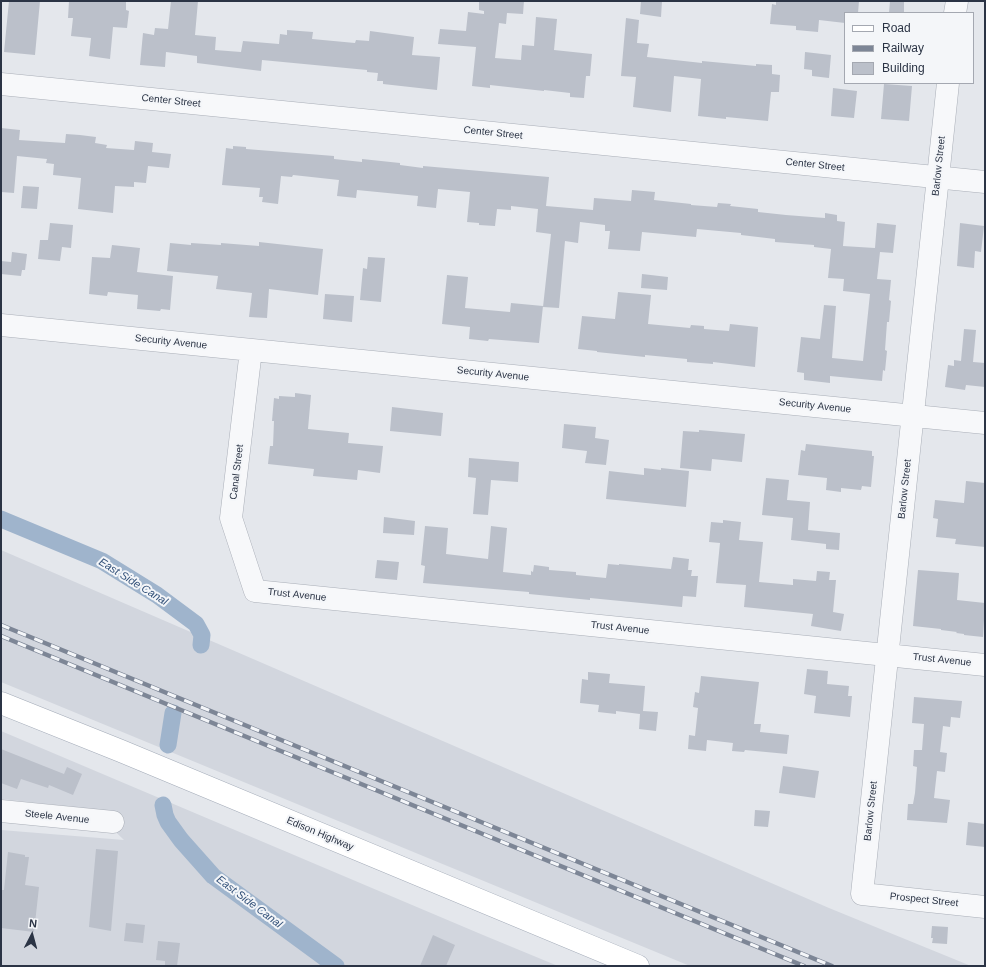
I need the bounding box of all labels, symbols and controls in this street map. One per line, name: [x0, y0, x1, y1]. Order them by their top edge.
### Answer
legend: [844, 12, 974, 84]
text: Road: [882, 21, 911, 35]
text: Railway: [882, 41, 924, 55]
text: Building: [882, 61, 925, 75]
street label: Center Street: [141, 92, 201, 110]
street label: Center Street: [463, 124, 523, 142]
street label: Barlow Street: [930, 136, 948, 196]
street label: Center Street: [785, 156, 845, 174]
street label: Security Avenue: [134, 332, 208, 352]
street label: Security Avenue: [456, 364, 530, 384]
street label: Security Avenue: [778, 396, 852, 416]
street label: Canal Street: [228, 444, 246, 500]
street label: Barlow Street: [896, 459, 914, 519]
water label: East Side Canal: [96, 556, 170, 608]
street label: Trust Avenue: [267, 586, 327, 604]
street label: Trust Avenue: [590, 619, 650, 637]
street label: Trust Avenue: [912, 651, 972, 669]
street label: Barlow Street: [862, 781, 880, 841]
street label: Steele Avenue: [24, 808, 90, 826]
street label: Edison Highway: [285, 814, 355, 854]
water label: East Side Canal: [214, 873, 284, 931]
street label: Prospect Street: [889, 890, 959, 910]
north arrow: [12, 915, 52, 955]
text: N: [29, 917, 38, 929]

